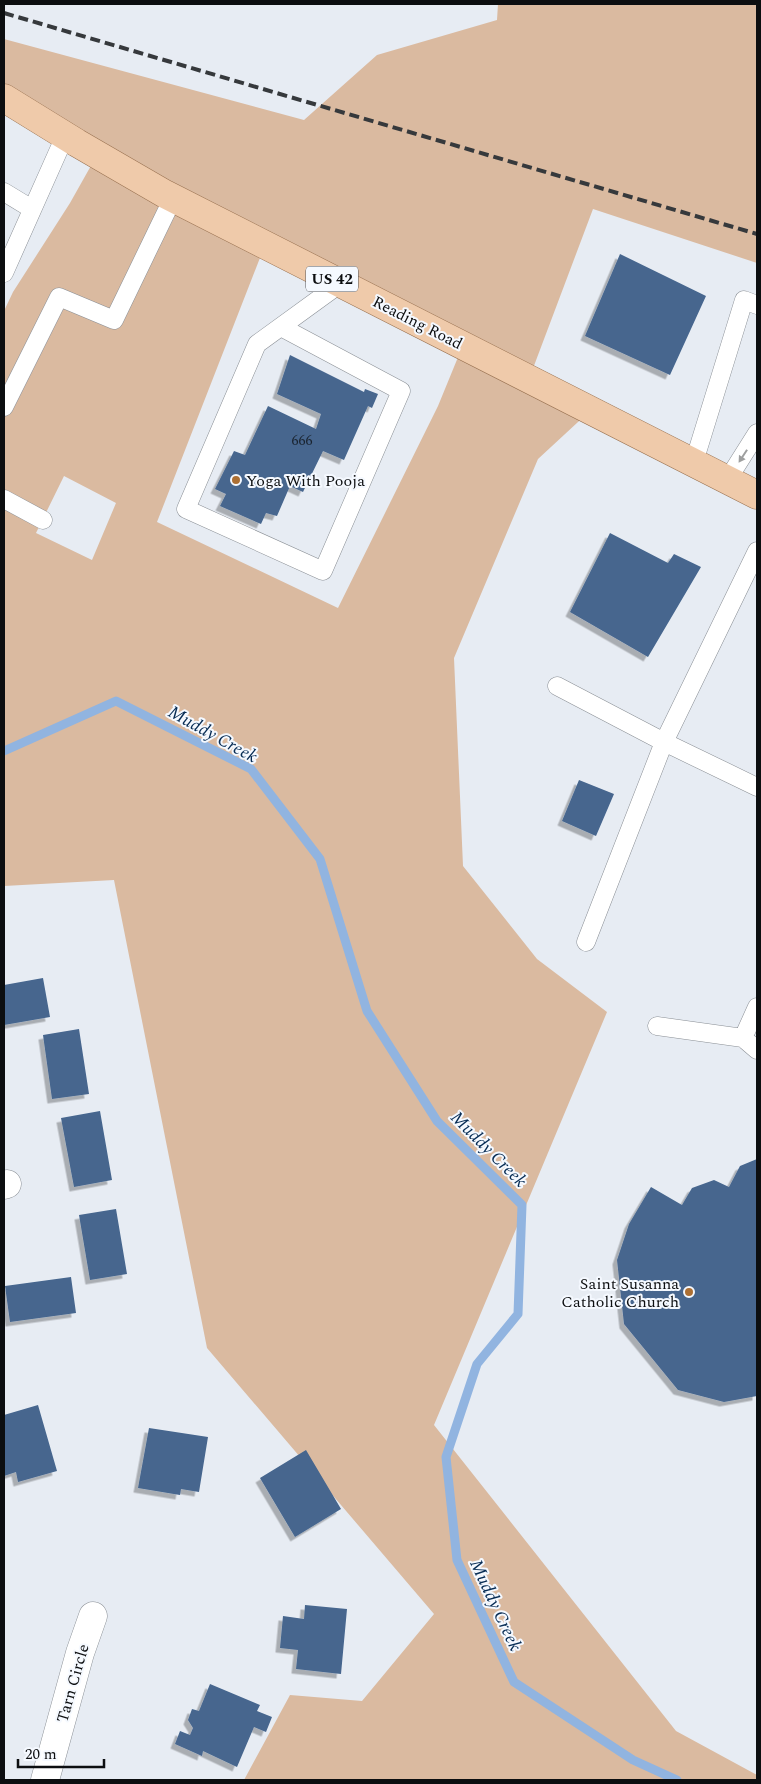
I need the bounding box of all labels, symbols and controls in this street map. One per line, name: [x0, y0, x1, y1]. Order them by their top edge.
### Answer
road number: US 42: [306, 266, 358, 292]
street label: Reading Road: [368, 290, 467, 356]
house number: 666: [292, 430, 313, 451]
one-way arrow: [738, 449, 747, 463]
place label: Yoga With Pooja: [246, 469, 365, 493]
marker: Yoga With Pooja: [230, 474, 242, 486]
water label: Muddy Creek: [163, 699, 263, 770]
water label: Muddy Creek: [444, 1105, 534, 1194]
place label: Saint Susanna Catholic Church: [561, 1272, 679, 1314]
marker: Saint Susanna Catholic Church: [683, 1286, 695, 1298]
water label: Muddy Creek: [462, 1555, 529, 1656]
street label: Tarn Circle: [50, 1641, 96, 1725]
scale bar: [18, 1736, 104, 1768]
text: 20 m: [25, 1743, 57, 1766]

